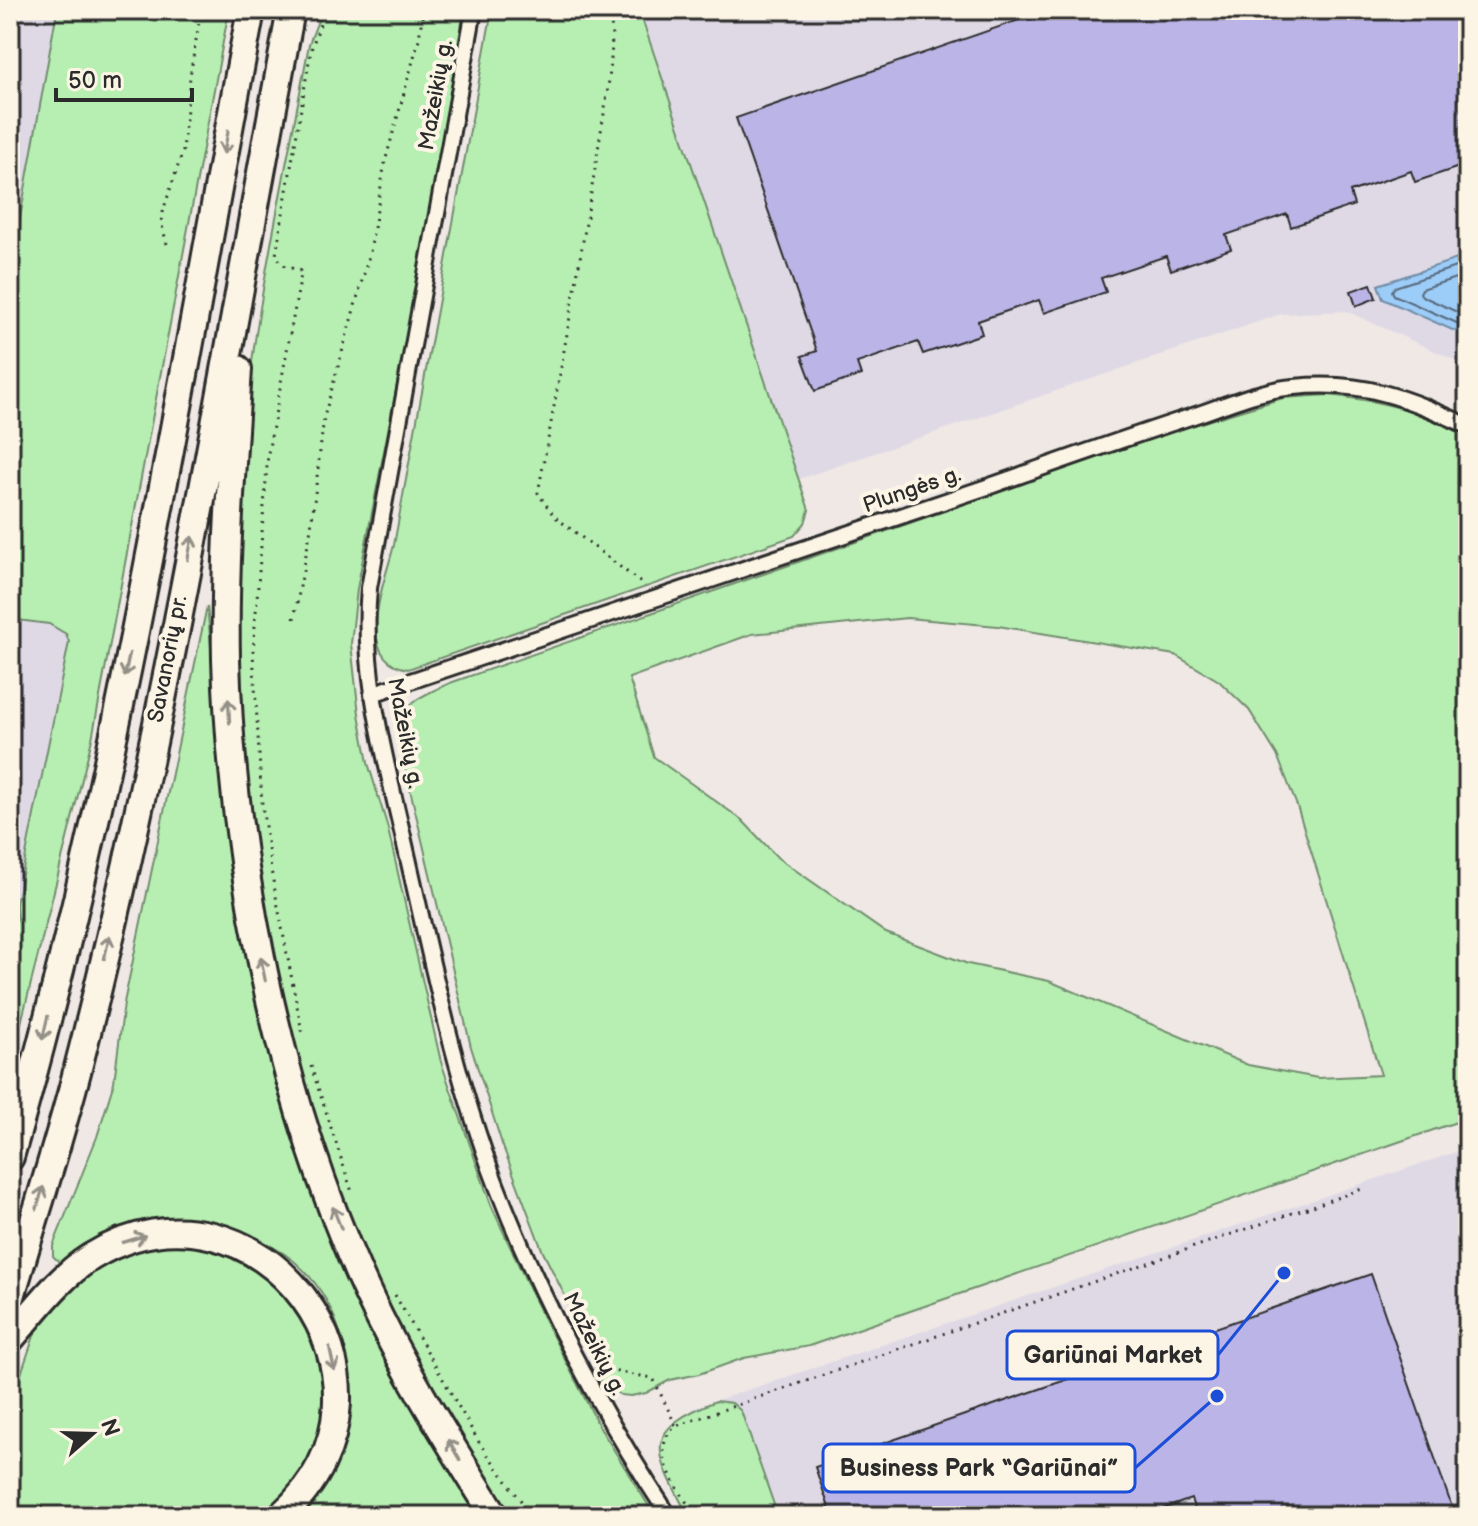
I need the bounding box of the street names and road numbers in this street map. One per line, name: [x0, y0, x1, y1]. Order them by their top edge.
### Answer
street label: Mažeikių g.: [413, 38, 459, 152]
street label: Plungės g.: [859, 461, 965, 519]
street label: Savanorių pr.: [142, 593, 194, 725]
street label: Mažeikių g.: [381, 675, 429, 791]
street label: Mažeikių g.: [557, 1288, 631, 1400]

